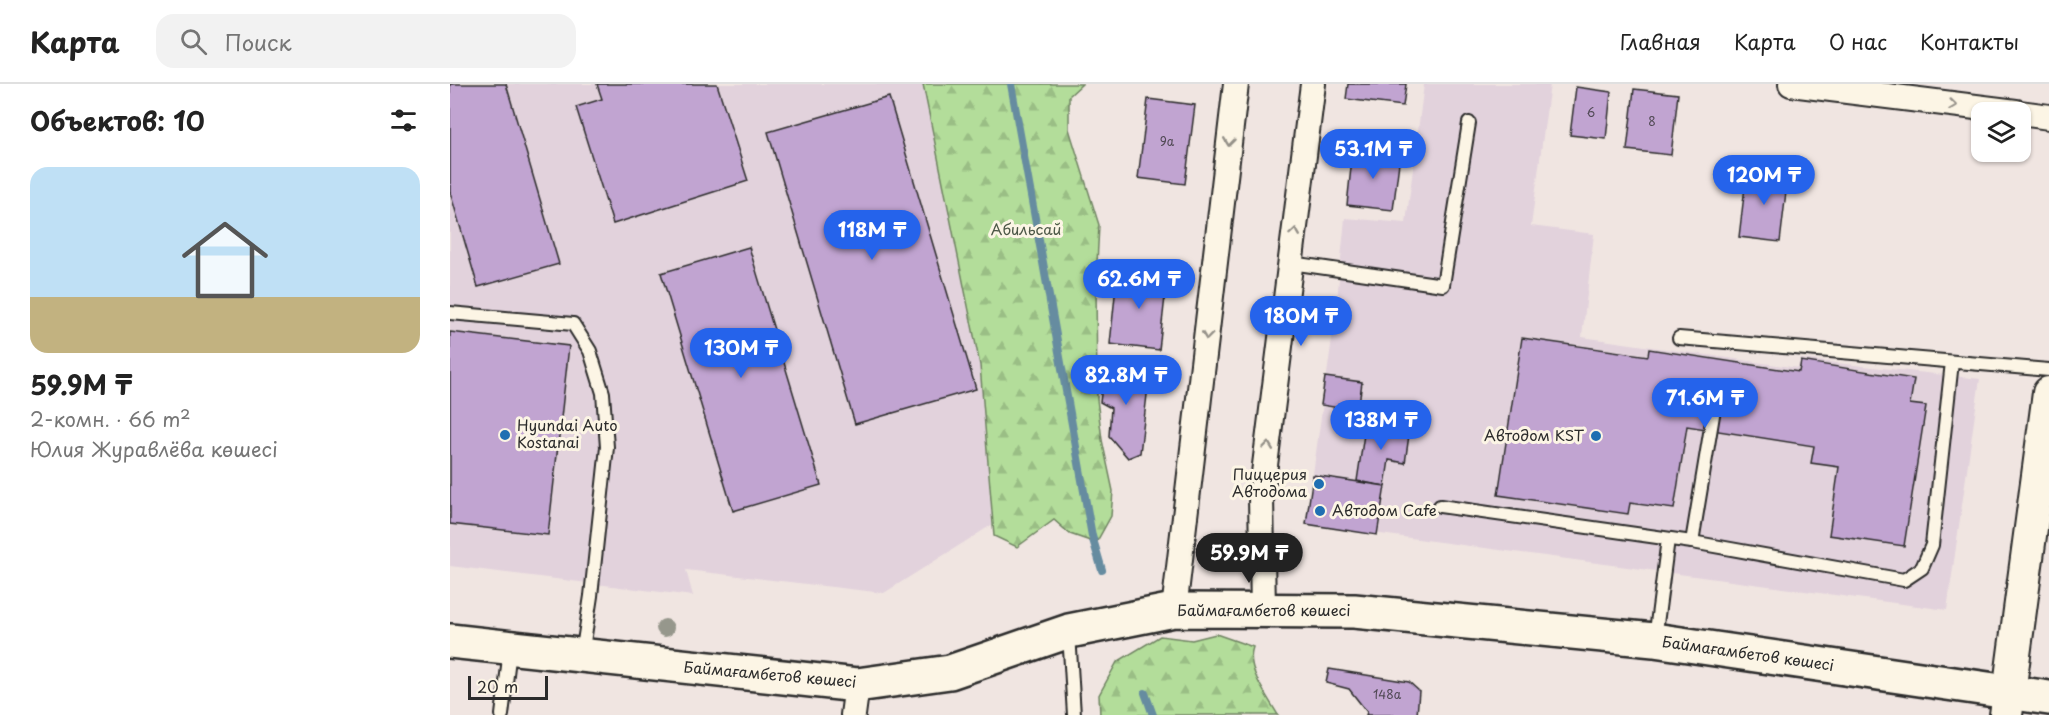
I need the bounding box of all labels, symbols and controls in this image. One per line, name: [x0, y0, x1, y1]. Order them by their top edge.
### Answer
search box: [156, 14, 576, 68]
text: Карта: [30, 20, 120, 63]
icon: search: [177, 25, 210, 58]
text: Поиск: [225, 25, 292, 58]
text: Главная: [1620, 25, 1701, 57]
text: Карта: [1734, 25, 1796, 57]
text: О нас: [1829, 25, 1887, 57]
text: Контакты: [1920, 25, 2019, 57]
one-way arrow: [1948, 98, 1958, 110]
text: Объектов: 10: [30, 101, 205, 140]
map controls: [1971, 102, 2031, 162]
button: layers: [1971, 102, 2031, 162]
house number: 6: [1587, 103, 1595, 121]
icon: filters: [387, 104, 420, 137]
house number: 8: [1648, 112, 1656, 130]
pin: 53.1M ₸: [1318, 129, 1428, 180]
house number: 9а: [1160, 132, 1175, 150]
text: 53.1M ₸: [1334, 133, 1412, 163]
one-way arrow: [1224, 138, 1236, 147]
pin: 120M ₸: [1715, 155, 1813, 206]
text: 120M ₸: [1727, 159, 1801, 189]
icon: home: [171, 206, 279, 314]
pin: 118M ₸: [823, 210, 921, 261]
text: 118M ₸: [838, 214, 906, 244]
park label: Абильсай: [991, 217, 1061, 240]
one-way arrow: [1288, 228, 1300, 237]
pin: 62.6M ₸: [1084, 259, 1194, 310]
text: 62.6M ₸: [1097, 263, 1181, 293]
pin: 180M ₸: [1252, 296, 1350, 347]
text: 180M ₸: [1264, 300, 1338, 330]
pin: 130M ₸: [692, 328, 790, 379]
one-way arrow: [1201, 331, 1214, 340]
text: 130M ₸: [704, 332, 778, 362]
pin: 82.8M ₸: [1071, 355, 1181, 406]
text: 82.8M ₸: [1085, 359, 1167, 389]
text: 59.9M ₸: [30, 365, 132, 404]
pin: 71.6M ₸: [1650, 378, 1760, 429]
text: 71.6M ₸: [1666, 382, 1744, 412]
pin: 138M ₸: [1332, 400, 1430, 451]
text: 2-комн. · 66 m²: [30, 404, 191, 434]
text: 138M ₸: [1344, 404, 1418, 434]
place label: Hyundai Auto Kostanai: [517, 413, 618, 453]
place label: Автодом KST: [1484, 423, 1585, 446]
marker: Hyundai Auto Kostanai: [498, 428, 512, 442]
marker: Автодом KST: [1589, 429, 1603, 443]
text: Юлия Журавлёва көшесі: [30, 434, 278, 464]
one-way arrow: [1261, 442, 1273, 451]
place label: Пиццерия Автодома: [1232, 462, 1308, 502]
marker: Пиццерия Автодома: [1312, 477, 1326, 491]
place label: Автодом Cafe: [1332, 498, 1437, 521]
marker: Автодом Cafe: [1313, 504, 1327, 518]
pin: 59.9M ₸: [1194, 533, 1304, 584]
text: 59.9M ₸: [1210, 537, 1288, 567]
street label: Баймағамбетов көшесі: [1177, 598, 1351, 621]
street label: Баймағамбетов көшесі: [1661, 629, 1836, 676]
street label: Баймағамбетов көшесі: [683, 654, 857, 693]
scale bar: [468, 673, 548, 700]
text: 20 m: [477, 674, 518, 698]
house number: 148а: [1373, 685, 1402, 703]

